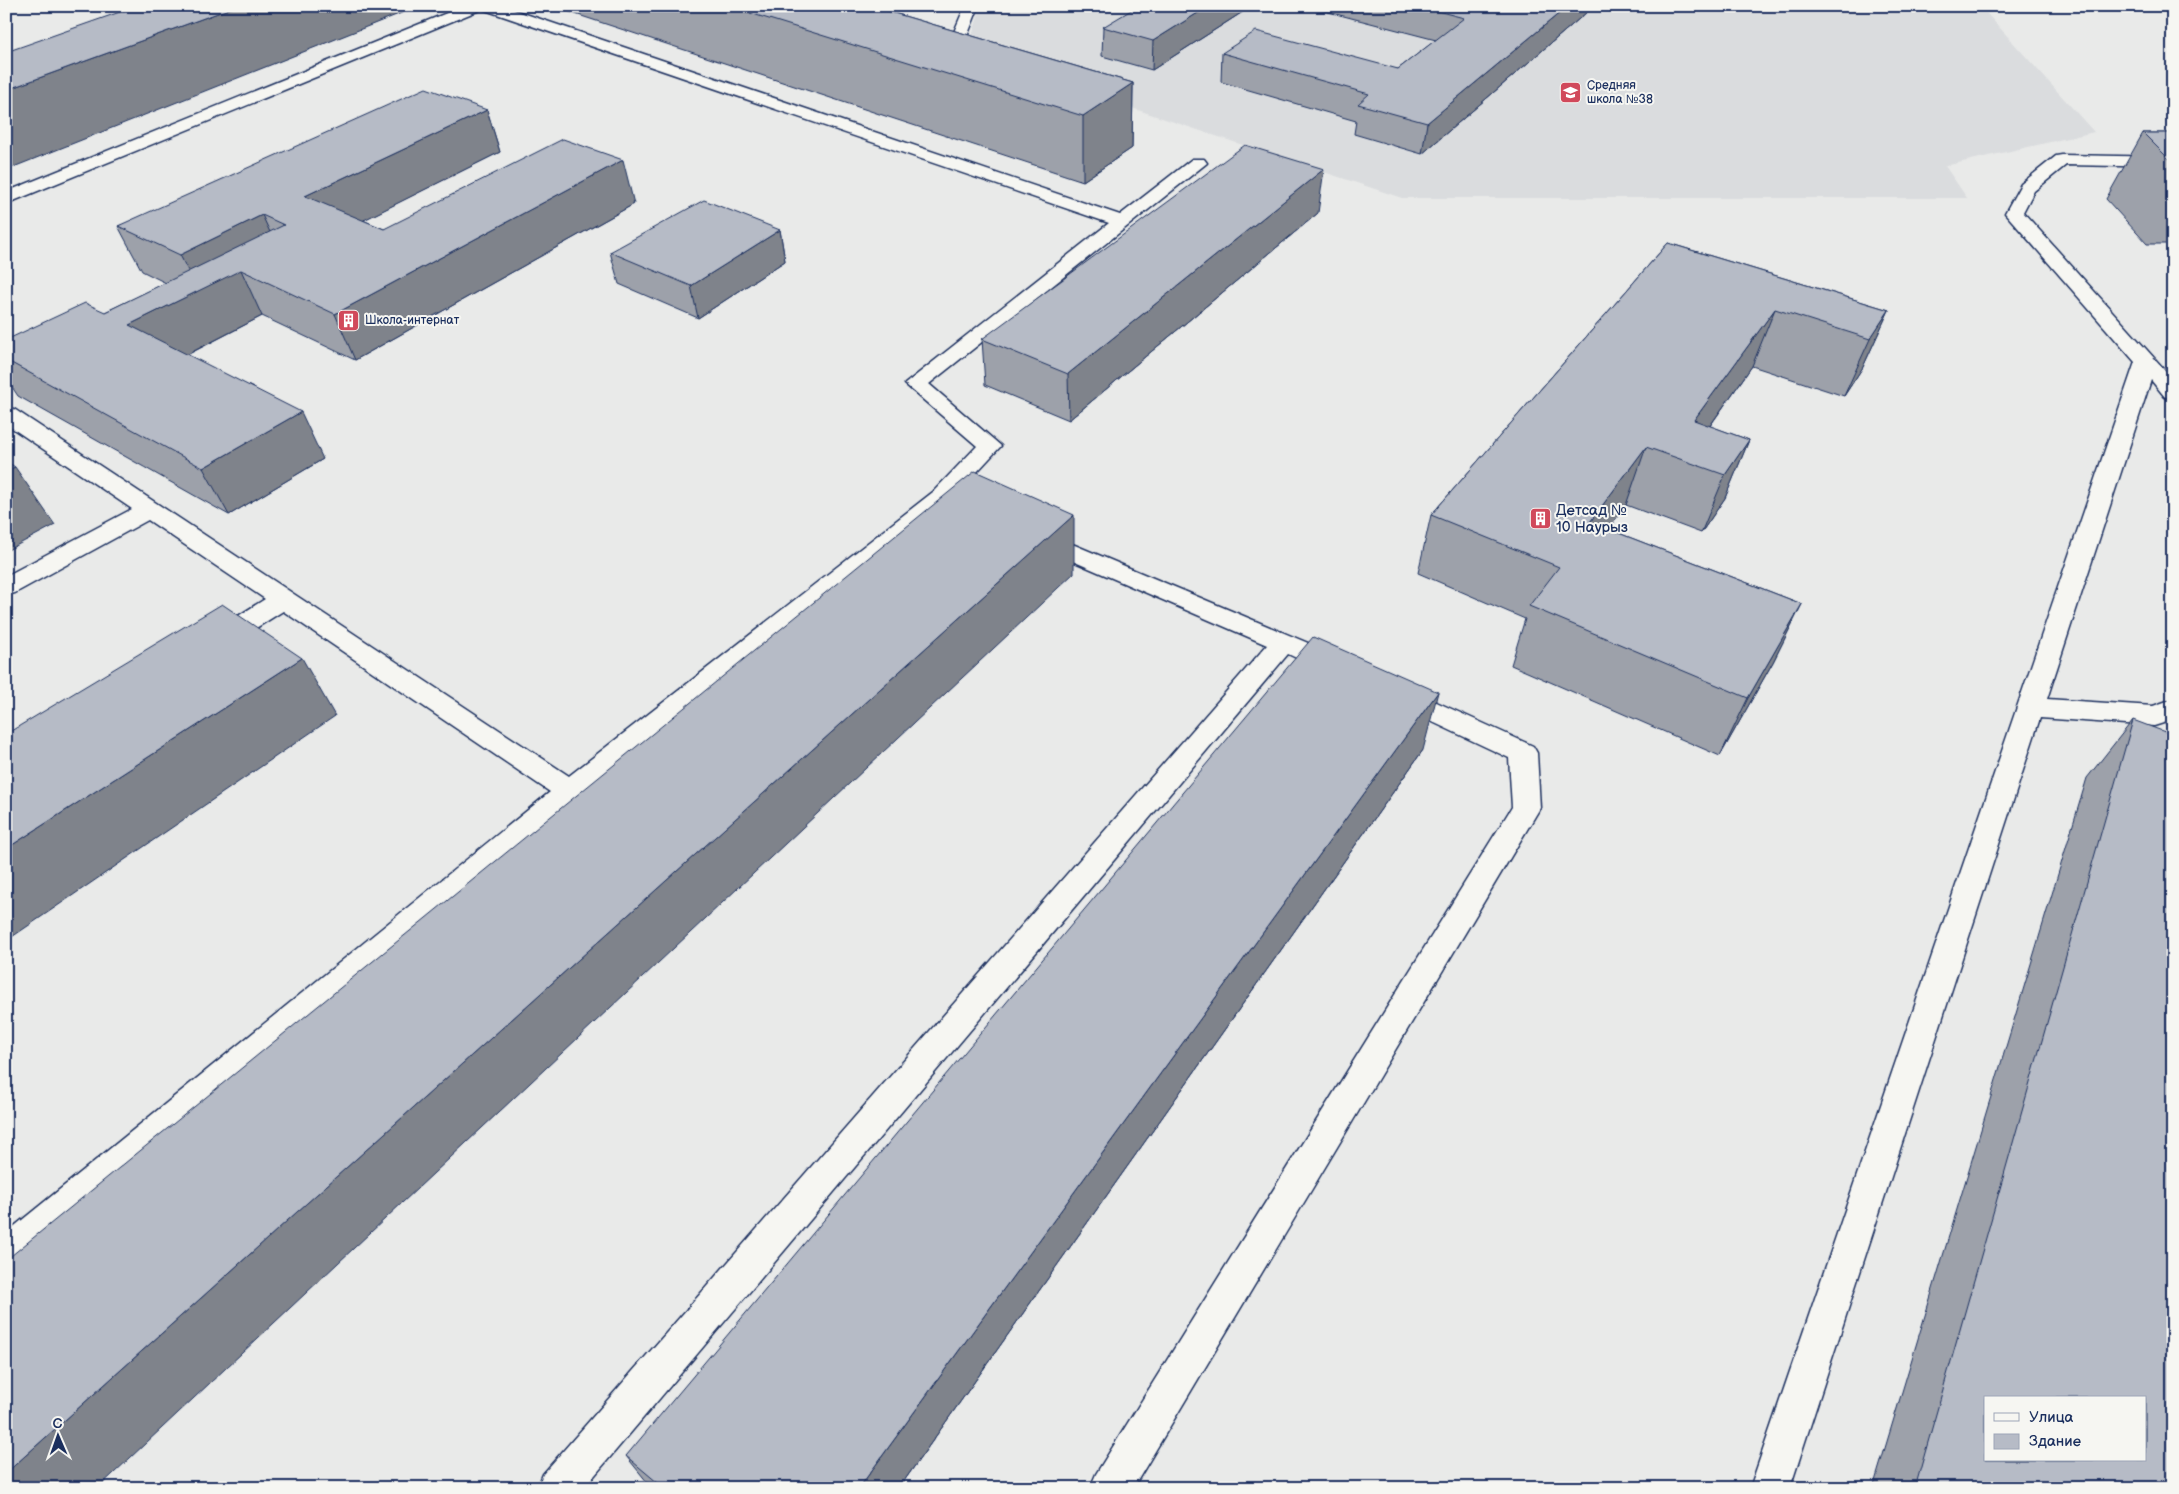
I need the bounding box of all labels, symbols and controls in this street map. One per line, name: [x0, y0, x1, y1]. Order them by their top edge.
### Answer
place label: Средняя школа №38: [1587, 78, 1653, 107]
school or university icon: Средняя школа №38: [1559, 80, 1583, 104]
building icon: Школа-интернат: [337, 308, 361, 332]
place label: Школа-интернат: [365, 313, 460, 328]
place label: Детсад № 10 Наурыз: [1556, 501, 1628, 537]
building icon: Детсад № 10 Наурыз: [1528, 507, 1552, 531]
legend: [1984, 1396, 2146, 1462]
text: Улица: [2029, 1408, 2074, 1427]
north arrow: [32, 1412, 82, 1462]
text: С: [52, 1415, 63, 1432]
text: Здание: [2029, 1432, 2081, 1451]

